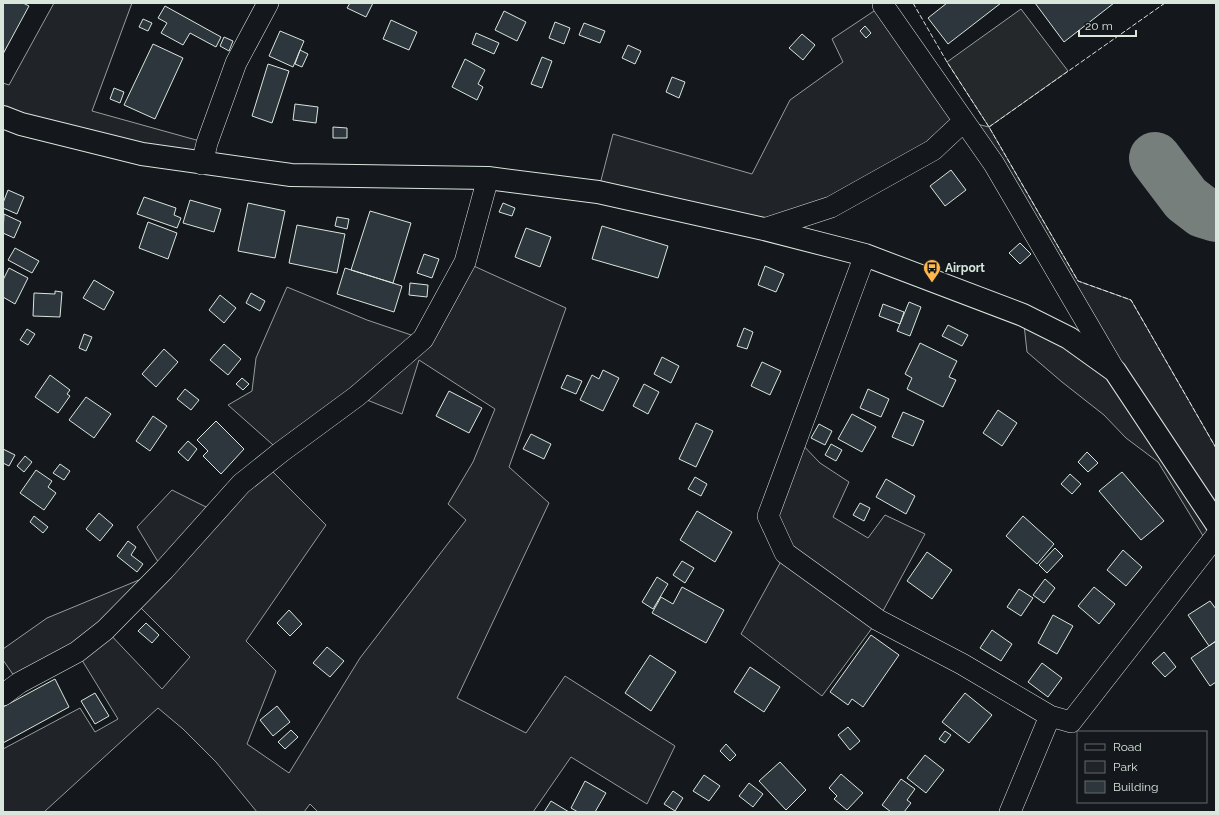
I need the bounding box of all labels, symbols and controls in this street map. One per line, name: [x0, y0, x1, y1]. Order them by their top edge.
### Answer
scale bar: [1079, 12, 1136, 38]
text: 20 m: [1085, 19, 1113, 33]
bus stop icon: Airport: [922, 258, 942, 283]
place label: Airport: [945, 261, 985, 275]
legend: [1077, 731, 1207, 803]
text: Road: [1113, 740, 1142, 754]
text: Park: [1113, 760, 1138, 774]
text: Building: [1113, 780, 1159, 794]

